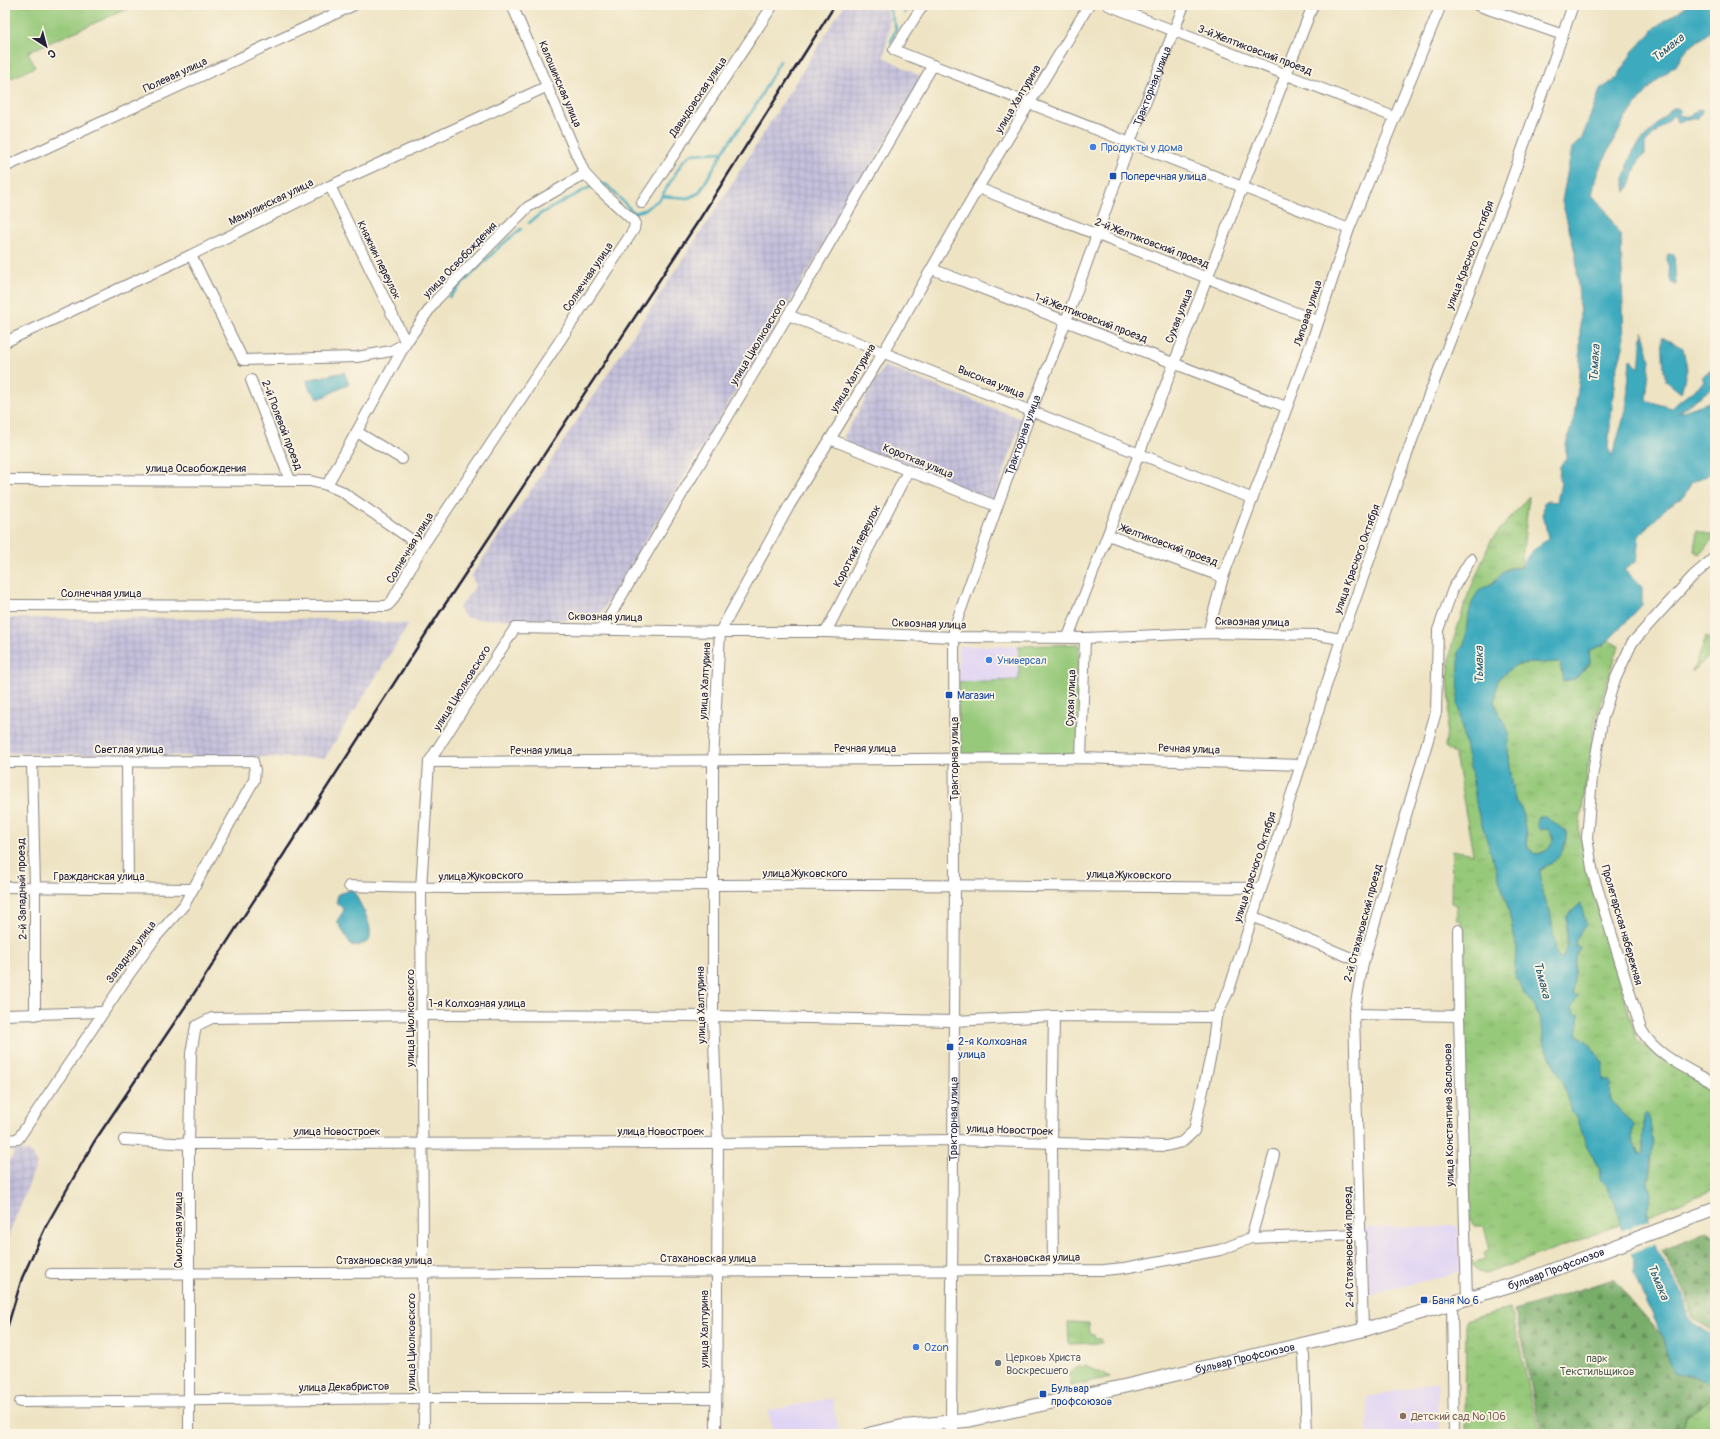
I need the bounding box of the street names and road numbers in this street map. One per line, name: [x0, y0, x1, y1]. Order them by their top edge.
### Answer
street label: 3-й Желтиковский проезд: [1196, 22, 1314, 78]
street label: Калошинская улица: [536, 39, 584, 129]
street label: Тракторная улица: [1131, 44, 1174, 128]
street label: Полевая улица: [141, 54, 209, 96]
street label: Давыдовская улица: [666, 55, 730, 140]
street label: улица Халтурина: [992, 62, 1044, 136]
street label: Мамулинская улица: [227, 176, 315, 228]
street label: улица Красного Октября: [1443, 199, 1497, 312]
street label: 2-й Желтиковский проезд: [1093, 215, 1211, 271]
street label: Княжнин переулок: [354, 219, 404, 302]
street label: улица Освобождения: [420, 219, 500, 301]
street label: Солнечная улица: [560, 240, 616, 314]
street label: Липовая улица: [1291, 278, 1325, 349]
street label: Сухая улица: [1163, 287, 1195, 345]
street label: 1-й Желтиковский проезд: [1033, 290, 1150, 346]
street label: улица Циолковского: [727, 297, 789, 388]
street label: улица Халтурина: [827, 341, 879, 415]
street label: Высокая улица: [956, 363, 1026, 401]
street label: 2-й Полевой проезд: [259, 378, 305, 472]
street label: Тракторная улица: [1002, 393, 1043, 477]
street label: Короткая улица: [881, 441, 955, 481]
street label: улица Освобождения: [145, 462, 246, 475]
street label: Короткий переулок: [831, 502, 884, 589]
street label: улица Красного Октября: [1331, 503, 1383, 616]
street label: Солнечная улица: [384, 510, 436, 586]
street label: Желтиковский проезд: [1116, 521, 1220, 569]
street label: Солнечная улица: [61, 587, 141, 600]
street label: Сквозная улица: [568, 610, 642, 624]
street label: Сквозная улица: [1215, 615, 1289, 629]
street label: Сквозная улица: [891, 616, 967, 632]
street label: улица Халтурина: [696, 642, 714, 721]
street label: улица Циолковского: [430, 643, 494, 734]
street label: Сухая улица: [1064, 669, 1078, 727]
street label: Тракторная улица: [948, 717, 961, 801]
street label: Речная улица: [1158, 741, 1220, 757]
street label: Речная улица: [834, 742, 896, 755]
street label: Светлая улица: [95, 743, 163, 756]
street label: Речная улица: [510, 744, 572, 757]
street label: улица Красного Октября: [1231, 810, 1279, 925]
street label: 2-й Западный проезд: [15, 838, 29, 940]
street label: 2-й Стахановский проезд: [1341, 862, 1385, 983]
street label: Пролетарская набережная: [1599, 864, 1645, 986]
street label: улица Жуковского: [762, 867, 848, 880]
street label: улица Жуковского: [1085, 868, 1172, 882]
street label: улица Жуковского: [437, 869, 524, 883]
street label: Гражданская улица: [53, 870, 145, 883]
street label: Западная улица: [103, 918, 159, 986]
street label: улица Халтурина: [694, 966, 708, 1045]
street label: улица Циолковского: [404, 969, 417, 1068]
street label: 1-я Колхозная улица: [429, 997, 525, 1010]
street label: улица Константина Заслонова: [1441, 1043, 1457, 1188]
street label: Тракторная улица: [946, 1077, 960, 1161]
street label: улица Новостроек: [965, 1122, 1054, 1138]
street label: улица Новостроек: [292, 1125, 381, 1138]
street label: улица Новостроек: [616, 1125, 705, 1138]
street label: 2-й Стахановский проезд: [1341, 1186, 1357, 1308]
street label: Смольная улица: [172, 1192, 185, 1268]
street label: бульвар Профсоюзов: [1506, 1245, 1606, 1292]
street label: Стахановская улица: [984, 1251, 1080, 1265]
street label: Стахановская улица: [660, 1252, 756, 1265]
street label: Стахановская улица: [336, 1254, 432, 1267]
street label: улица Халтурина: [698, 1290, 711, 1369]
street label: улица Циолковского: [405, 1293, 418, 1392]
street label: бульвар Профсоюзов: [1194, 1340, 1296, 1376]
street label: улица Декабристов: [297, 1380, 390, 1394]

